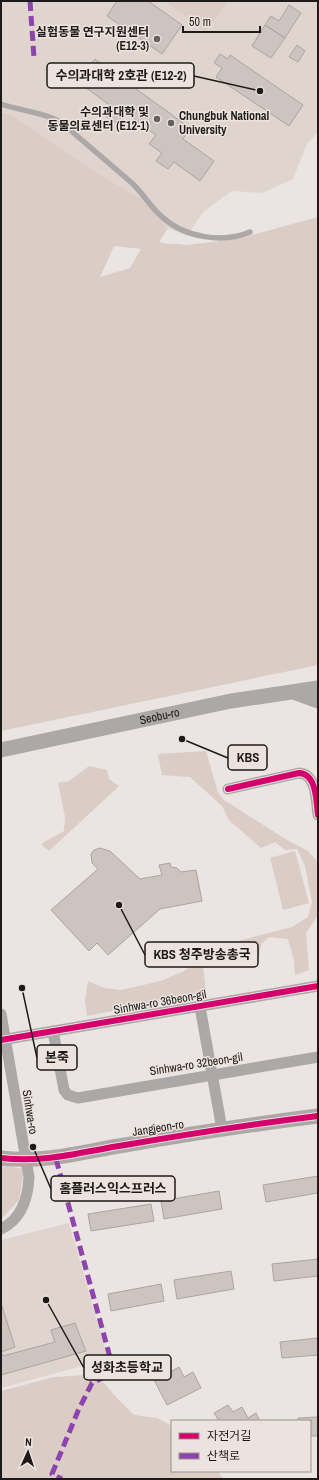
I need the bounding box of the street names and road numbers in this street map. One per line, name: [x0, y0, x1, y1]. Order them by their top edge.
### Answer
street label: Seobu-ro: [138, 704, 181, 728]
street label: Sinhwa-ro 36beon-gil: [112, 986, 208, 1018]
street label: Sinhwa-ro 32beon-gil: [148, 1049, 244, 1079]
street label: Sinhwa-ro: [19, 1089, 41, 1135]
street label: Jangjeon-ro: [131, 1116, 185, 1140]

